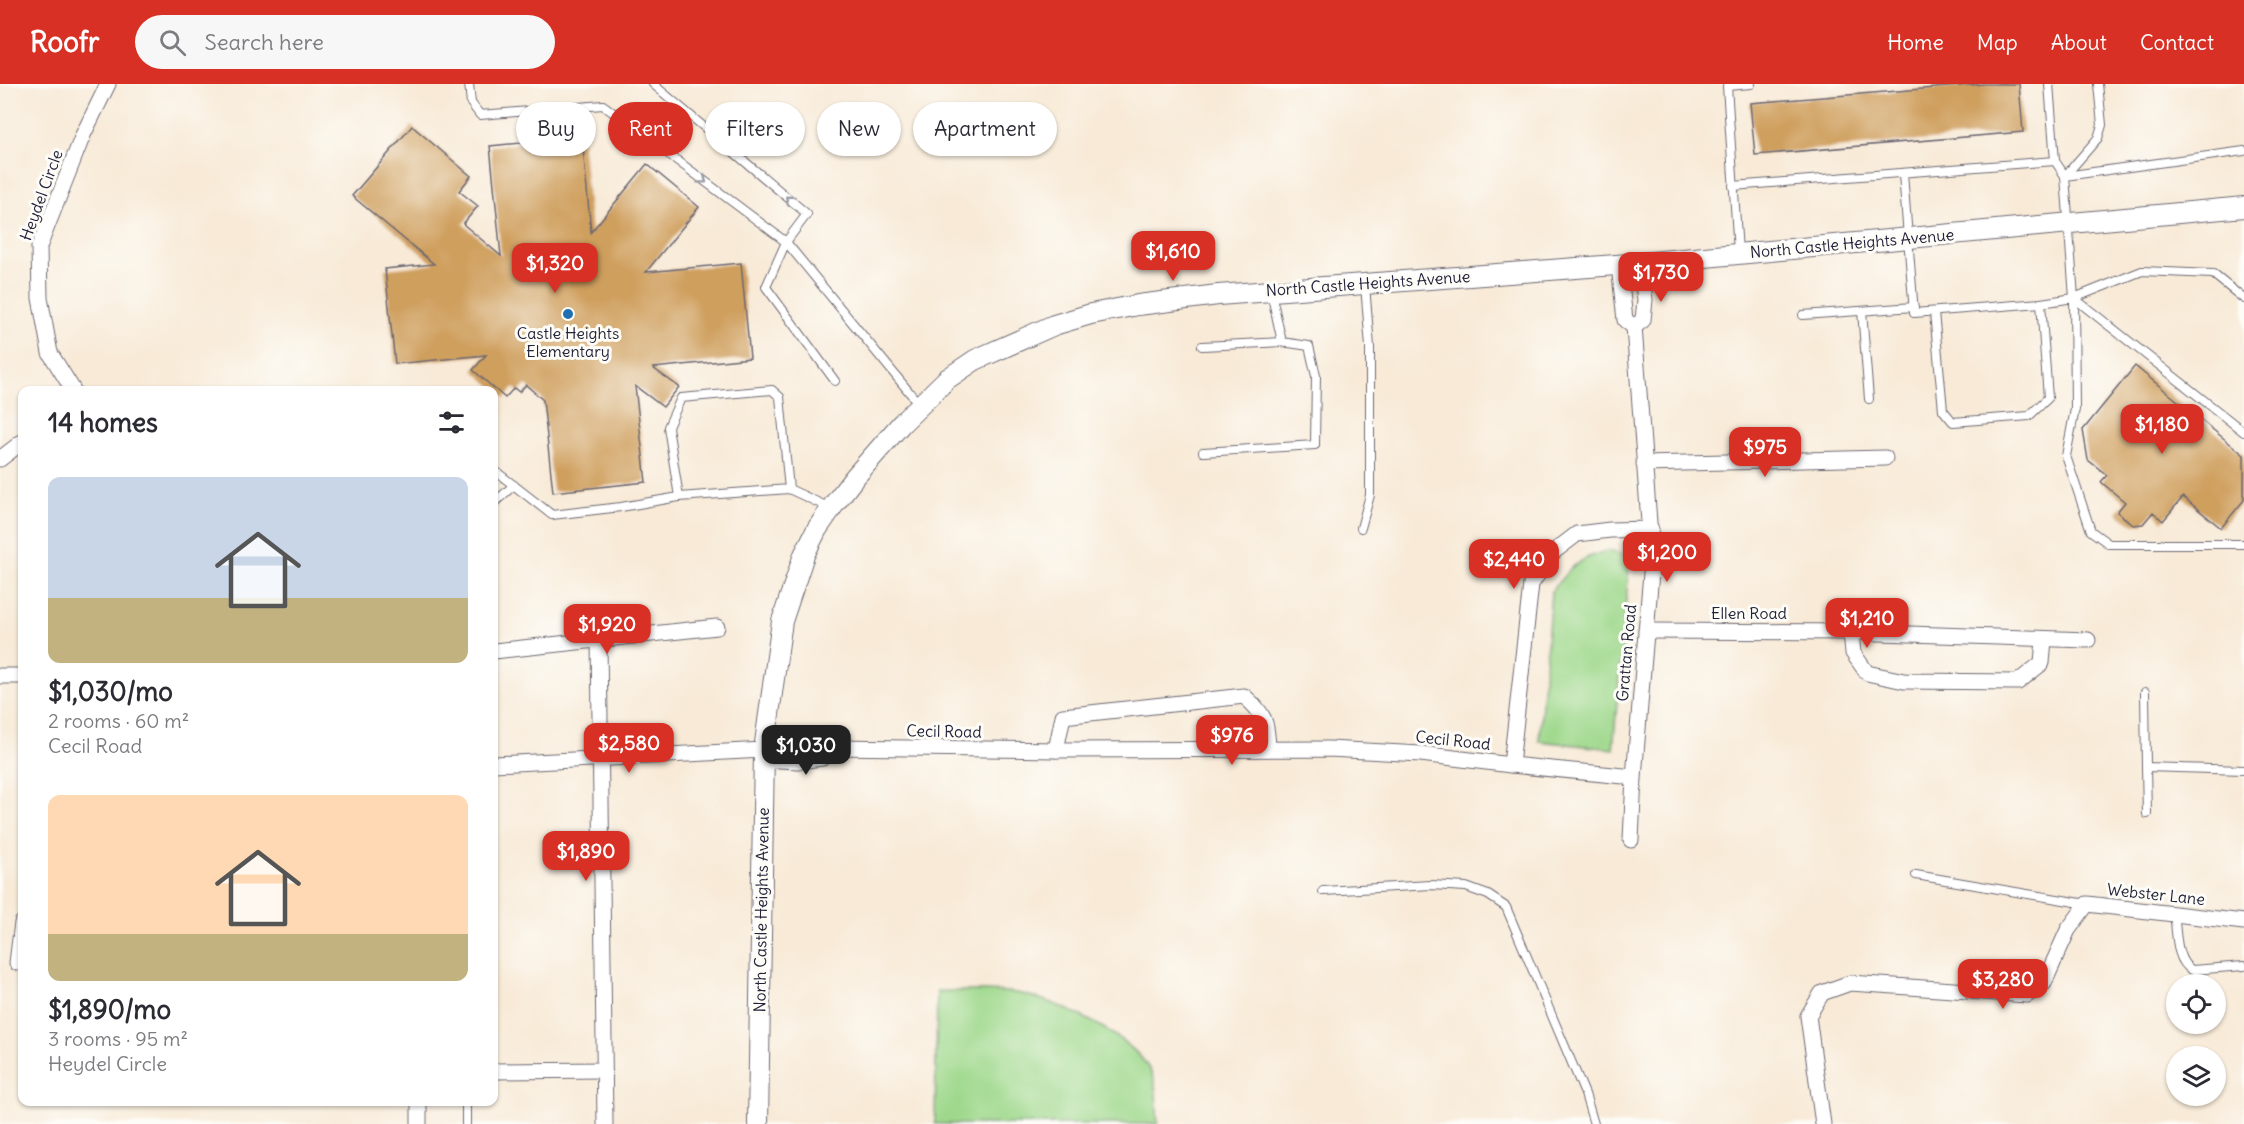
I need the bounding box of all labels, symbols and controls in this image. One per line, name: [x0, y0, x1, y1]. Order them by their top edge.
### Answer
search box: [135, 15, 555, 69]
text: Roofr: [30, 24, 99, 60]
icon: search: [156, 26, 189, 59]
text: Search here: [204, 28, 324, 56]
text: Home: [1887, 29, 1944, 56]
text: Map: [1977, 29, 2018, 56]
text: About: [2051, 29, 2107, 56]
text: Contact: [2140, 29, 2214, 56]
chip: Buy: [516, 102, 596, 156]
chip: Rent: [608, 102, 693, 156]
chip: Filters: [705, 102, 805, 156]
chip: New: [817, 102, 901, 156]
chip: Apartment: [913, 102, 1057, 156]
street label: Heydel Circle: [15, 147, 67, 243]
one-way arrow: [696, 172, 707, 183]
one-way arrow: [785, 195, 796, 206]
street label: North Castle Heights Avenue: [1749, 224, 1955, 262]
pin: $1,610: [1124, 231, 1222, 282]
text: $1,610: [1145, 238, 1201, 263]
pin: $1,320: [506, 243, 604, 294]
text: $1,320: [526, 250, 584, 275]
pin: $1,730: [1612, 252, 1710, 303]
text: $1,730: [1632, 259, 1690, 284]
street label: North Castle Heights Avenue: [1265, 266, 1471, 300]
marker: Castle Heights Elementary: [561, 307, 575, 321]
place label: Castle Heights Elementary: [517, 323, 619, 361]
pin: $1,180: [2113, 404, 2211, 455]
text: 14 homes: [48, 406, 158, 439]
icon: filters: [435, 406, 468, 439]
text: $1,180: [2135, 411, 2189, 436]
pin: $975: [1729, 427, 1801, 478]
text: $975: [1743, 434, 1787, 459]
icon: home: [204, 516, 312, 624]
pin: $1,200: [1618, 532, 1716, 583]
pin: $2,440: [1465, 539, 1563, 590]
text: $1,200: [1637, 539, 1697, 564]
text: $2,440: [1483, 546, 1545, 571]
pin: $1,210: [1818, 598, 1916, 649]
street label: Ellen Road: [1711, 603, 1787, 623]
pin: $1,920: [558, 604, 656, 655]
street label: Grattan Road: [1612, 604, 1640, 702]
text: $1,210: [1840, 605, 1894, 630]
text: $1,920: [578, 611, 636, 636]
text: $1,030/mo: [48, 675, 173, 708]
text: 2 rooms · 60 m²: [48, 708, 189, 733]
pin: $976: [1196, 715, 1268, 766]
street label: Cecil Road: [906, 720, 982, 742]
text: $976: [1210, 722, 1254, 747]
pin: $2,580: [580, 723, 678, 774]
pin: $1,030: [757, 725, 855, 776]
street label: Cecil Road: [1414, 726, 1492, 754]
text: $2,580: [598, 730, 660, 755]
text: $1,030: [776, 732, 836, 757]
text: Cecil Road: [48, 733, 142, 758]
street label: North Castle Heights Avenue: [749, 807, 773, 1013]
pin: $1,890: [537, 831, 635, 882]
icon: home: [204, 834, 312, 942]
text: $1,890: [556, 838, 616, 863]
street label: Webster Lane: [2106, 879, 2206, 909]
pin: $3,280: [1954, 959, 2052, 1010]
text: $3,280: [1972, 966, 2034, 991]
map controls: [2166, 974, 2226, 1106]
button: locate: [2166, 974, 2226, 1034]
text: $1,890/mo: [48, 993, 171, 1026]
text: 3 rooms · 95 m²: [48, 1026, 188, 1051]
button: layers: [2166, 1046, 2226, 1106]
text: Heydel Circle: [48, 1051, 167, 1076]

